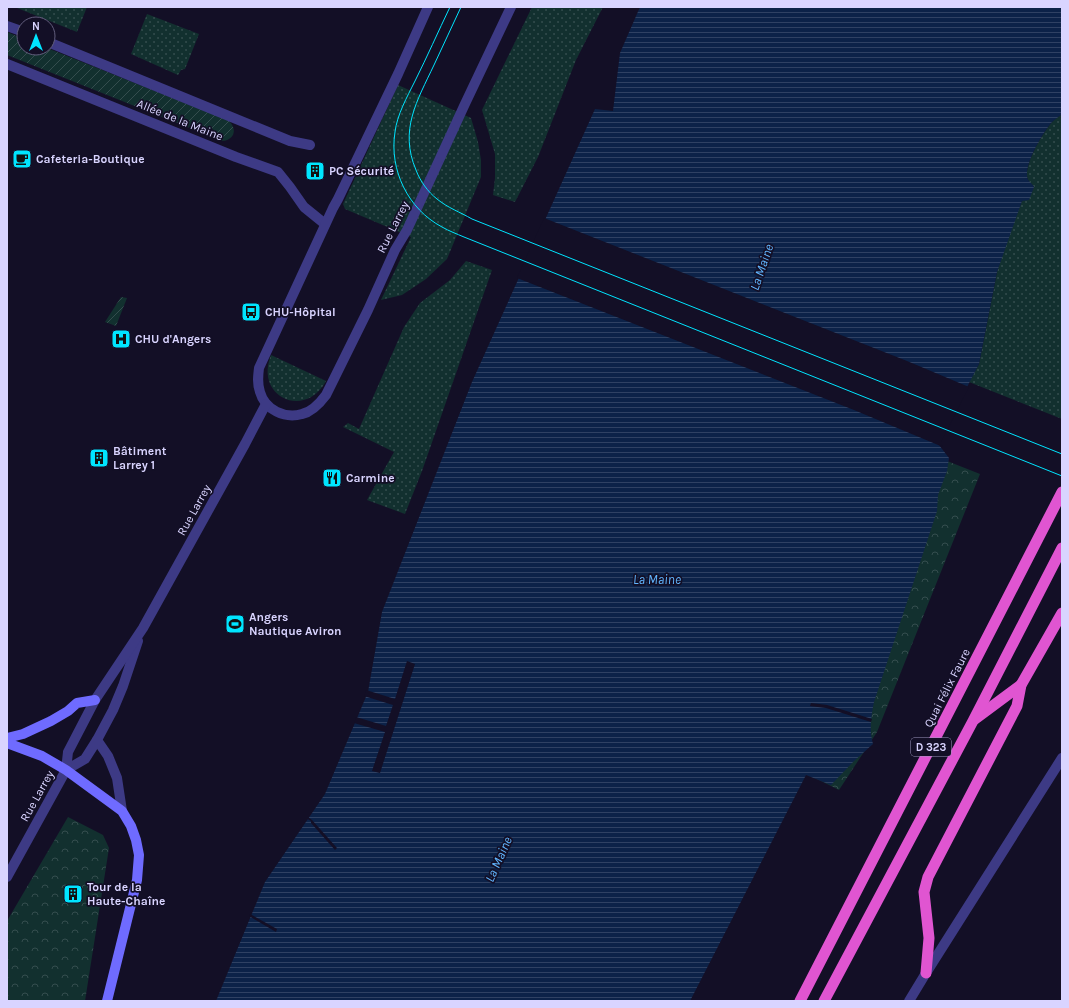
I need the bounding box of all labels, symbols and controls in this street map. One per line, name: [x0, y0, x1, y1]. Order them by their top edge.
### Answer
north arrow: [16, 16, 56, 56]
text: N: [32, 20, 40, 33]
street label: Allée de la Maine: [135, 96, 225, 144]
cafe icon: Cafeteria-Boutique: [11, 148, 33, 170]
place label: Cafeteria-Boutique: [36, 152, 145, 166]
building icon: PC Sécurité: [304, 160, 326, 182]
place label: PC Sécurité: [329, 164, 394, 178]
street label: Rue Larrey: [374, 198, 412, 255]
water label: La Maine: [747, 242, 776, 292]
bus stop icon: CHU-Hôpital: [240, 301, 262, 323]
place label: CHU-Hôpital: [265, 305, 336, 319]
hospital icon: CHU d'Angers: [110, 328, 132, 350]
place label: CHU d'Angers: [135, 332, 211, 346]
place label: Bâtiment Larrey 1: [113, 444, 167, 472]
building icon: Bâtiment Larrey 1: [88, 447, 110, 469]
restaurant icon: Carmine: [321, 467, 343, 489]
place label: Carmine: [346, 471, 395, 485]
street label: Rue Larrey: [174, 482, 214, 538]
water label: La Maine: [633, 572, 681, 587]
place label: Angers Nautique Aviron: [249, 610, 341, 638]
sports icon: Angers Nautique Aviron: [224, 613, 246, 635]
street label: Quai Félix Faure: [921, 646, 973, 730]
road number: D 323: [911, 738, 951, 756]
street label: Rue Larrey: [17, 768, 57, 824]
water label: La Maine: [482, 834, 515, 884]
place label: Tour de la Haute-Chaîne: [87, 880, 165, 908]
building icon: Tour de la Haute-Chaîne: [62, 883, 84, 905]

